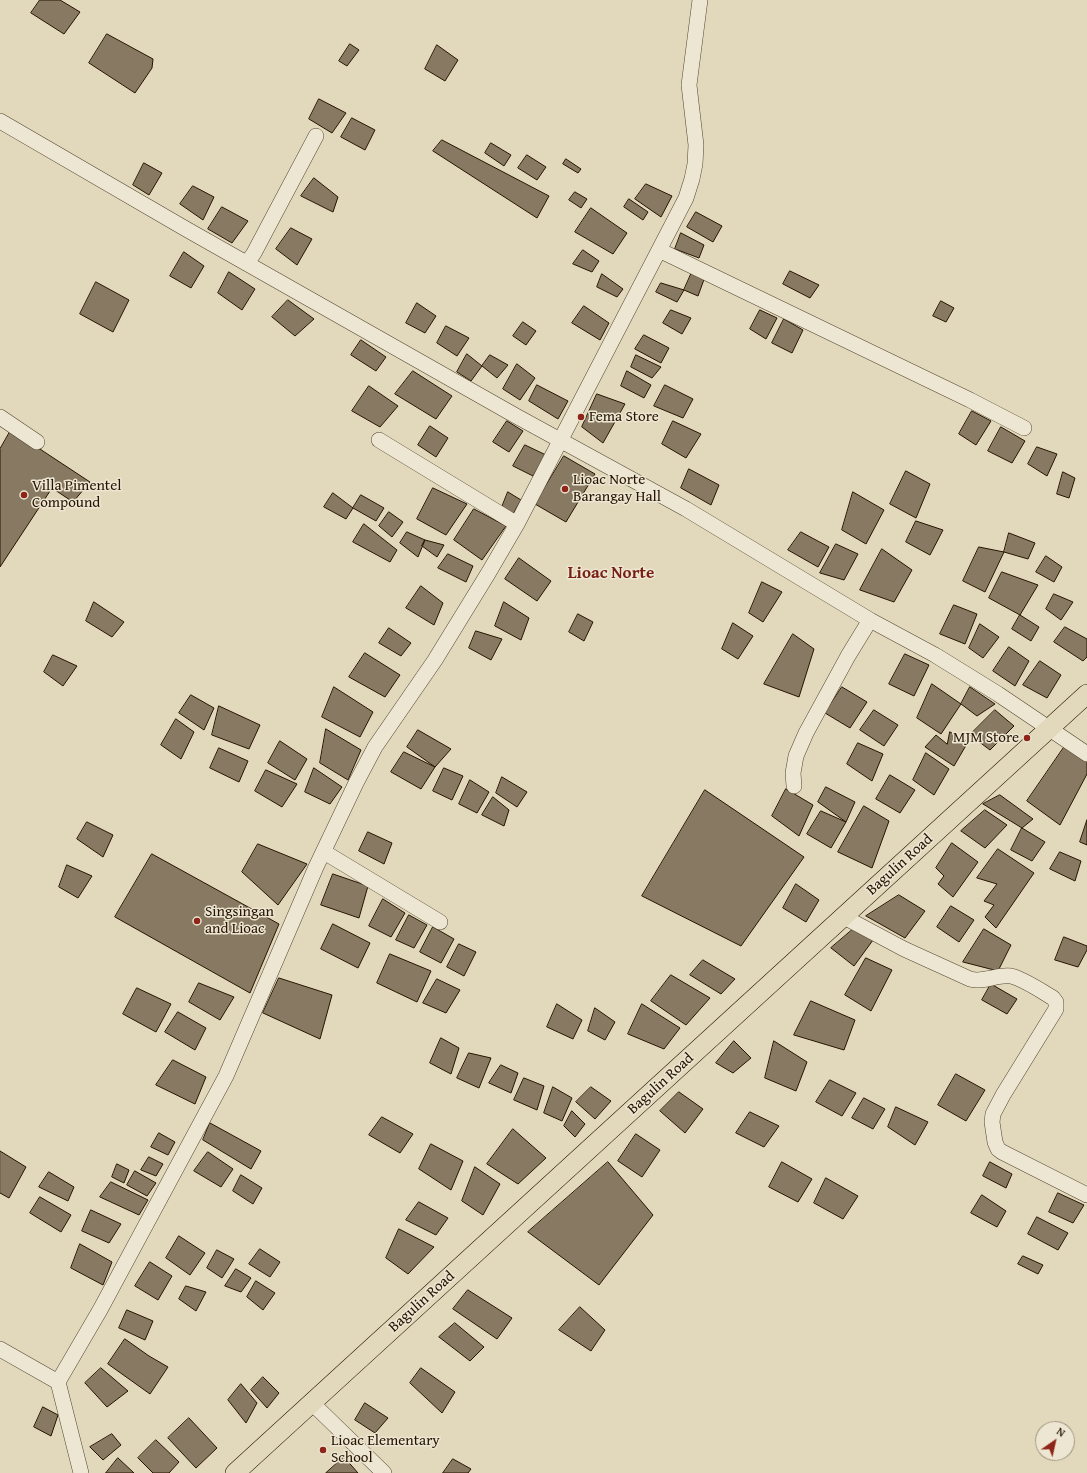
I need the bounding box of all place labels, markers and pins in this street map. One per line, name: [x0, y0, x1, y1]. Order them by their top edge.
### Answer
place label: Fema Store: [589, 408, 659, 426]
marker: Fema Store: [576, 412, 586, 422]
place label: Lioac Norte Barangay Hall: [573, 471, 661, 506]
place label: Villa Pimentel Compound: [32, 477, 121, 512]
marker: Lioac Norte Barangay Hall: [560, 484, 570, 494]
marker: Villa Pimentel Compound: [19, 490, 29, 500]
place label: MJM Store: [953, 729, 1019, 747]
marker: MJM Store: [1022, 733, 1032, 743]
place label: Singsingan and Lioac: [205, 903, 274, 938]
marker: Singsingan and Lioac: [192, 916, 202, 926]
place label: Lioac Elementary School: [331, 1432, 440, 1467]
marker: Lioac Elementary School: [318, 1445, 328, 1455]

